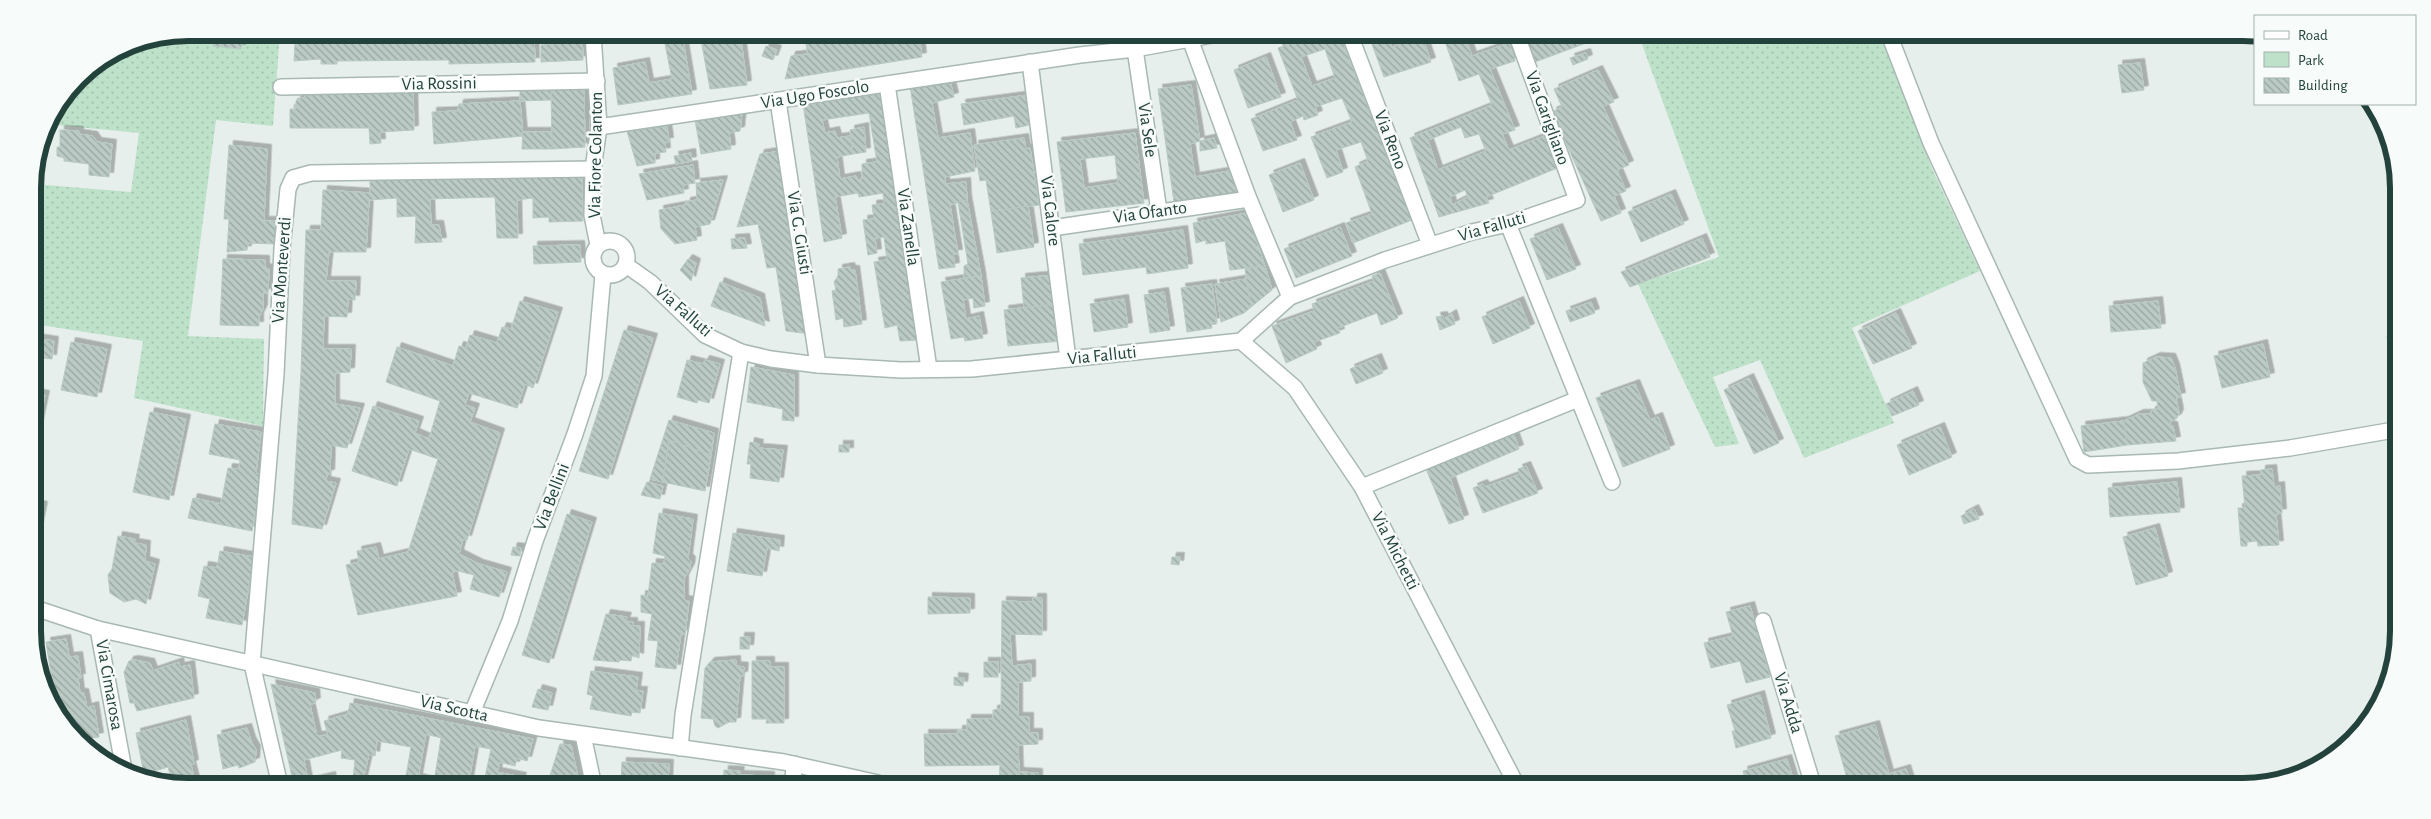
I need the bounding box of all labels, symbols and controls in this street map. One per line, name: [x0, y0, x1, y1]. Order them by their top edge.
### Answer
legend: [2254, 15, 2416, 105]
text: Road: [2298, 28, 2328, 43]
text: Park: [2298, 53, 2324, 68]
street label: Via Garigliano: [1522, 69, 1572, 168]
street label: Via Rossini: [401, 74, 477, 94]
street label: Via Ugo Foscolo: [760, 78, 871, 112]
text: Building: [2298, 78, 2348, 93]
street label: Via Fiore Colanton: [586, 91, 606, 219]
street label: Via Sele: [1134, 102, 1160, 158]
street label: Via Reno: [1371, 108, 1409, 172]
street label: Via Calore: [1037, 175, 1063, 247]
street label: Via Zanella: [894, 187, 922, 267]
street label: Via G. Giusti: [783, 190, 815, 276]
street label: Via Ofanto: [1112, 199, 1188, 227]
street label: Via Falluti: [1456, 209, 1528, 245]
street label: Via Monteverdi: [269, 216, 295, 324]
street label: Via Falluti: [651, 281, 715, 341]
street label: Via Falluti: [1066, 343, 1138, 369]
street label: Via Bellini: [531, 461, 573, 533]
street label: Via Michetti: [1368, 509, 1422, 593]
street label: Via Cimarosa: [92, 638, 126, 732]
street label: Via Adda: [1770, 670, 1806, 736]
street label: Via Scotta: [418, 692, 490, 726]

